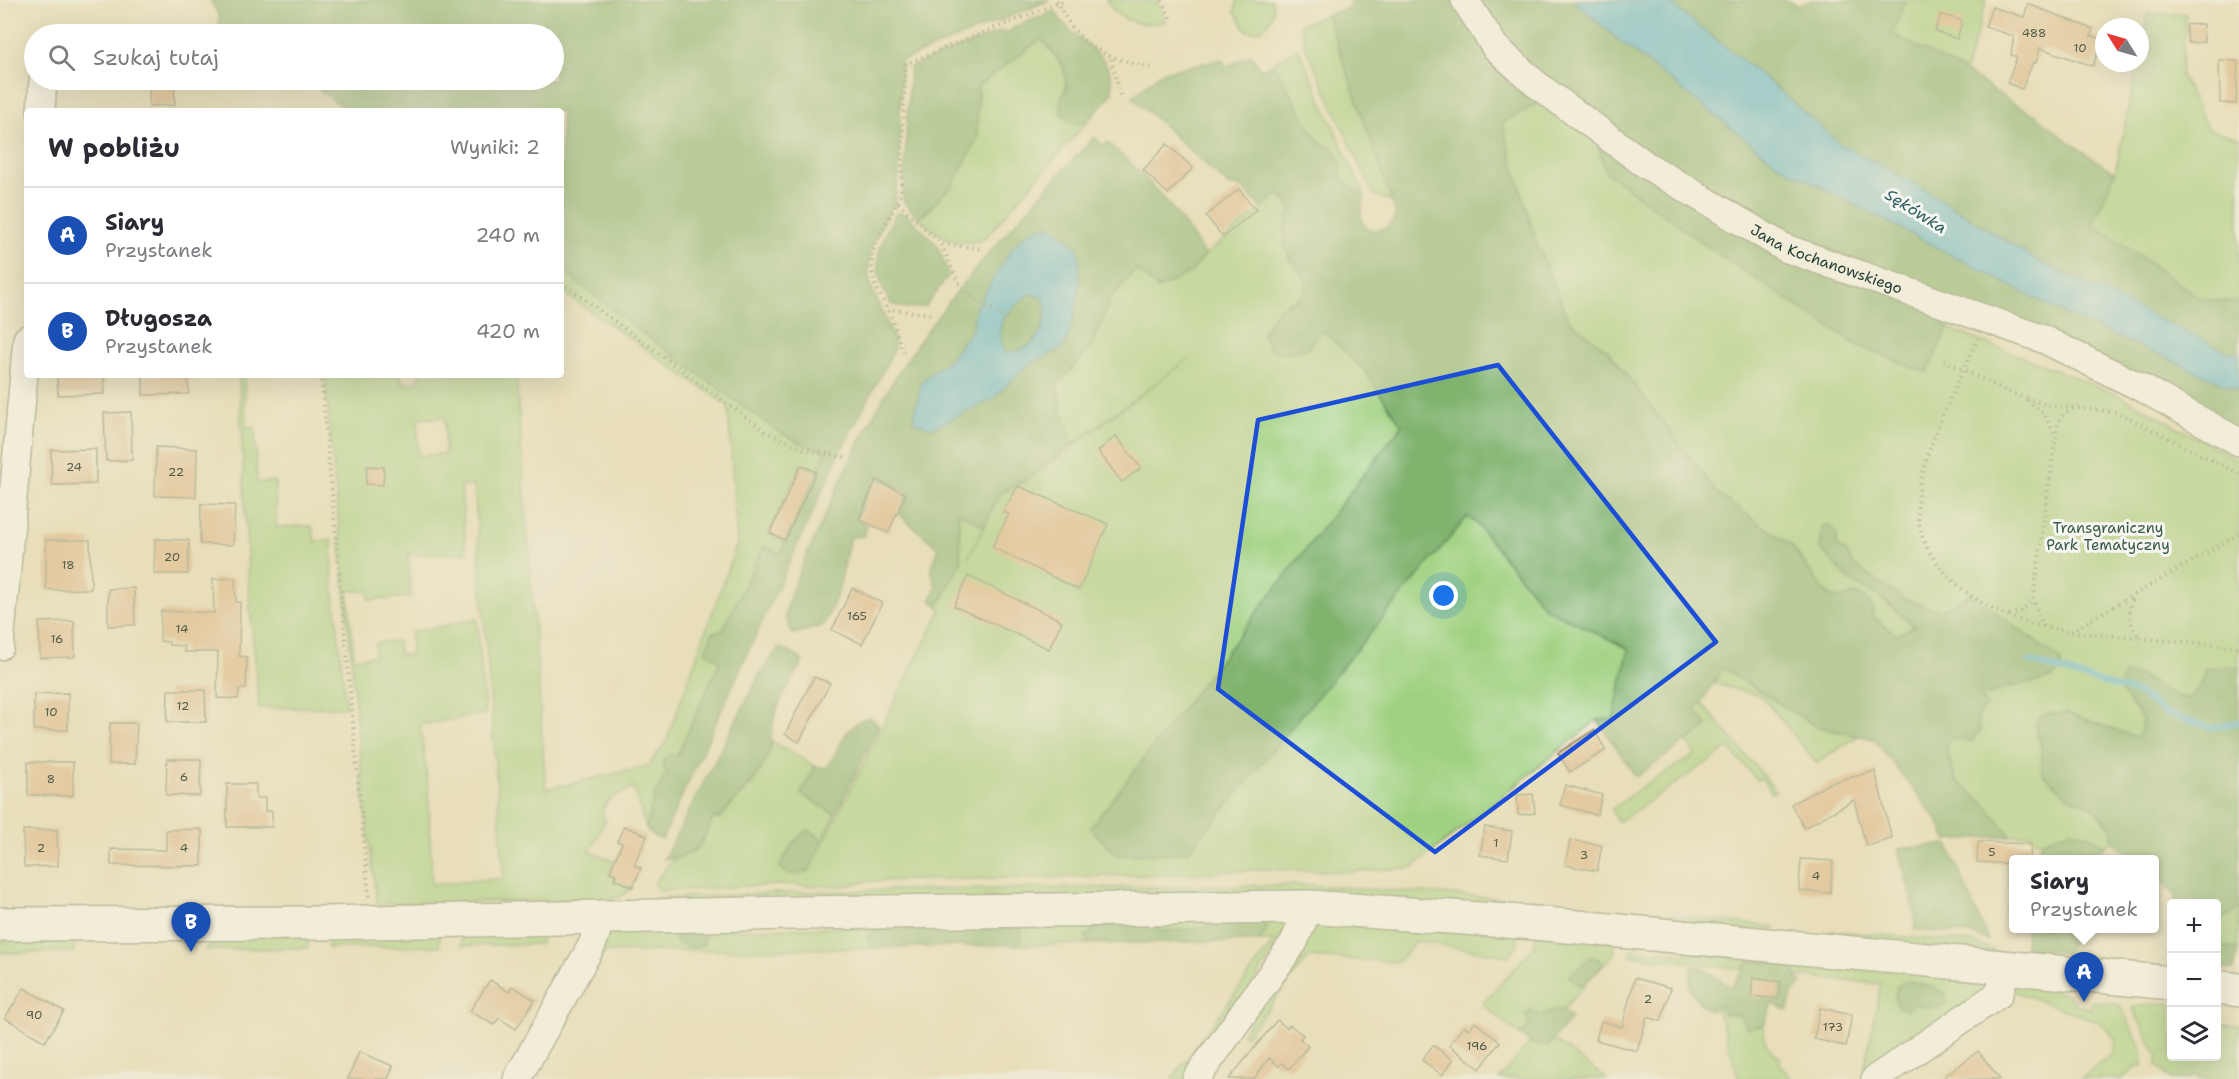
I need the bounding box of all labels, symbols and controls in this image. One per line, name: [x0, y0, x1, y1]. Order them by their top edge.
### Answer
north arrow: [2095, 18, 2149, 72]
search box: [24, 24, 564, 90]
house number: 488: [2022, 25, 2046, 41]
house number: 10: [2073, 40, 2087, 56]
icon: search: [45, 41, 78, 74]
text: Szukaj tutaj: [93, 43, 219, 72]
text: W pobliżu: [48, 130, 180, 165]
text: Wyniki: 2: [450, 134, 540, 160]
water label: Sękówka: [1881, 184, 1951, 238]
text: Siary: [105, 208, 164, 237]
street label: Jana Kochanowskiego: [1747, 220, 1905, 299]
text: A: [60, 222, 75, 248]
text: 240 m: [475, 222, 540, 248]
text: Przystanek: [105, 237, 213, 263]
text: Długosza: [105, 304, 212, 333]
text: B: [61, 318, 74, 344]
text: 420 m: [476, 318, 540, 344]
text: Przystanek: [105, 333, 213, 359]
house number: 24: [66, 459, 82, 475]
house number: 22: [168, 464, 184, 480]
park label: Transgraniczny Park Tematyczny: [2046, 518, 2170, 555]
house number: 20: [164, 549, 180, 565]
house number: 18: [61, 557, 75, 573]
your location: [1429, 581, 1458, 610]
house number: 165: [847, 608, 867, 624]
house number: 14: [176, 621, 188, 637]
house number: 16: [50, 631, 64, 647]
house number: 12: [177, 698, 189, 714]
house number: 10: [44, 704, 58, 720]
house number: 6: [180, 769, 188, 785]
house number: 8: [47, 771, 55, 787]
house number: 1: [1493, 835, 1499, 851]
house number: 2: [37, 840, 45, 856]
house number: 4: [180, 840, 188, 856]
house number: 5: [1988, 844, 1996, 860]
house number: 3: [1580, 847, 1588, 863]
popup: [2009, 855, 2159, 933]
text: Siary: [2030, 867, 2089, 896]
house number: 4: [1812, 868, 1820, 884]
text: Przystanek: [2030, 896, 2138, 922]
map controls: [2167, 899, 2221, 1061]
button: +: [2167, 899, 2221, 953]
pin: B: [172, 902, 210, 952]
pin: A: [2064, 952, 2104, 1002]
button: −: [2167, 953, 2221, 1007]
house number: 2: [1644, 991, 1652, 1007]
house number: 90: [26, 1007, 42, 1023]
button: layers: [2167, 1007, 2221, 1061]
house number: 173: [1823, 1019, 1843, 1035]
house number: 196: [1466, 1038, 1488, 1054]

